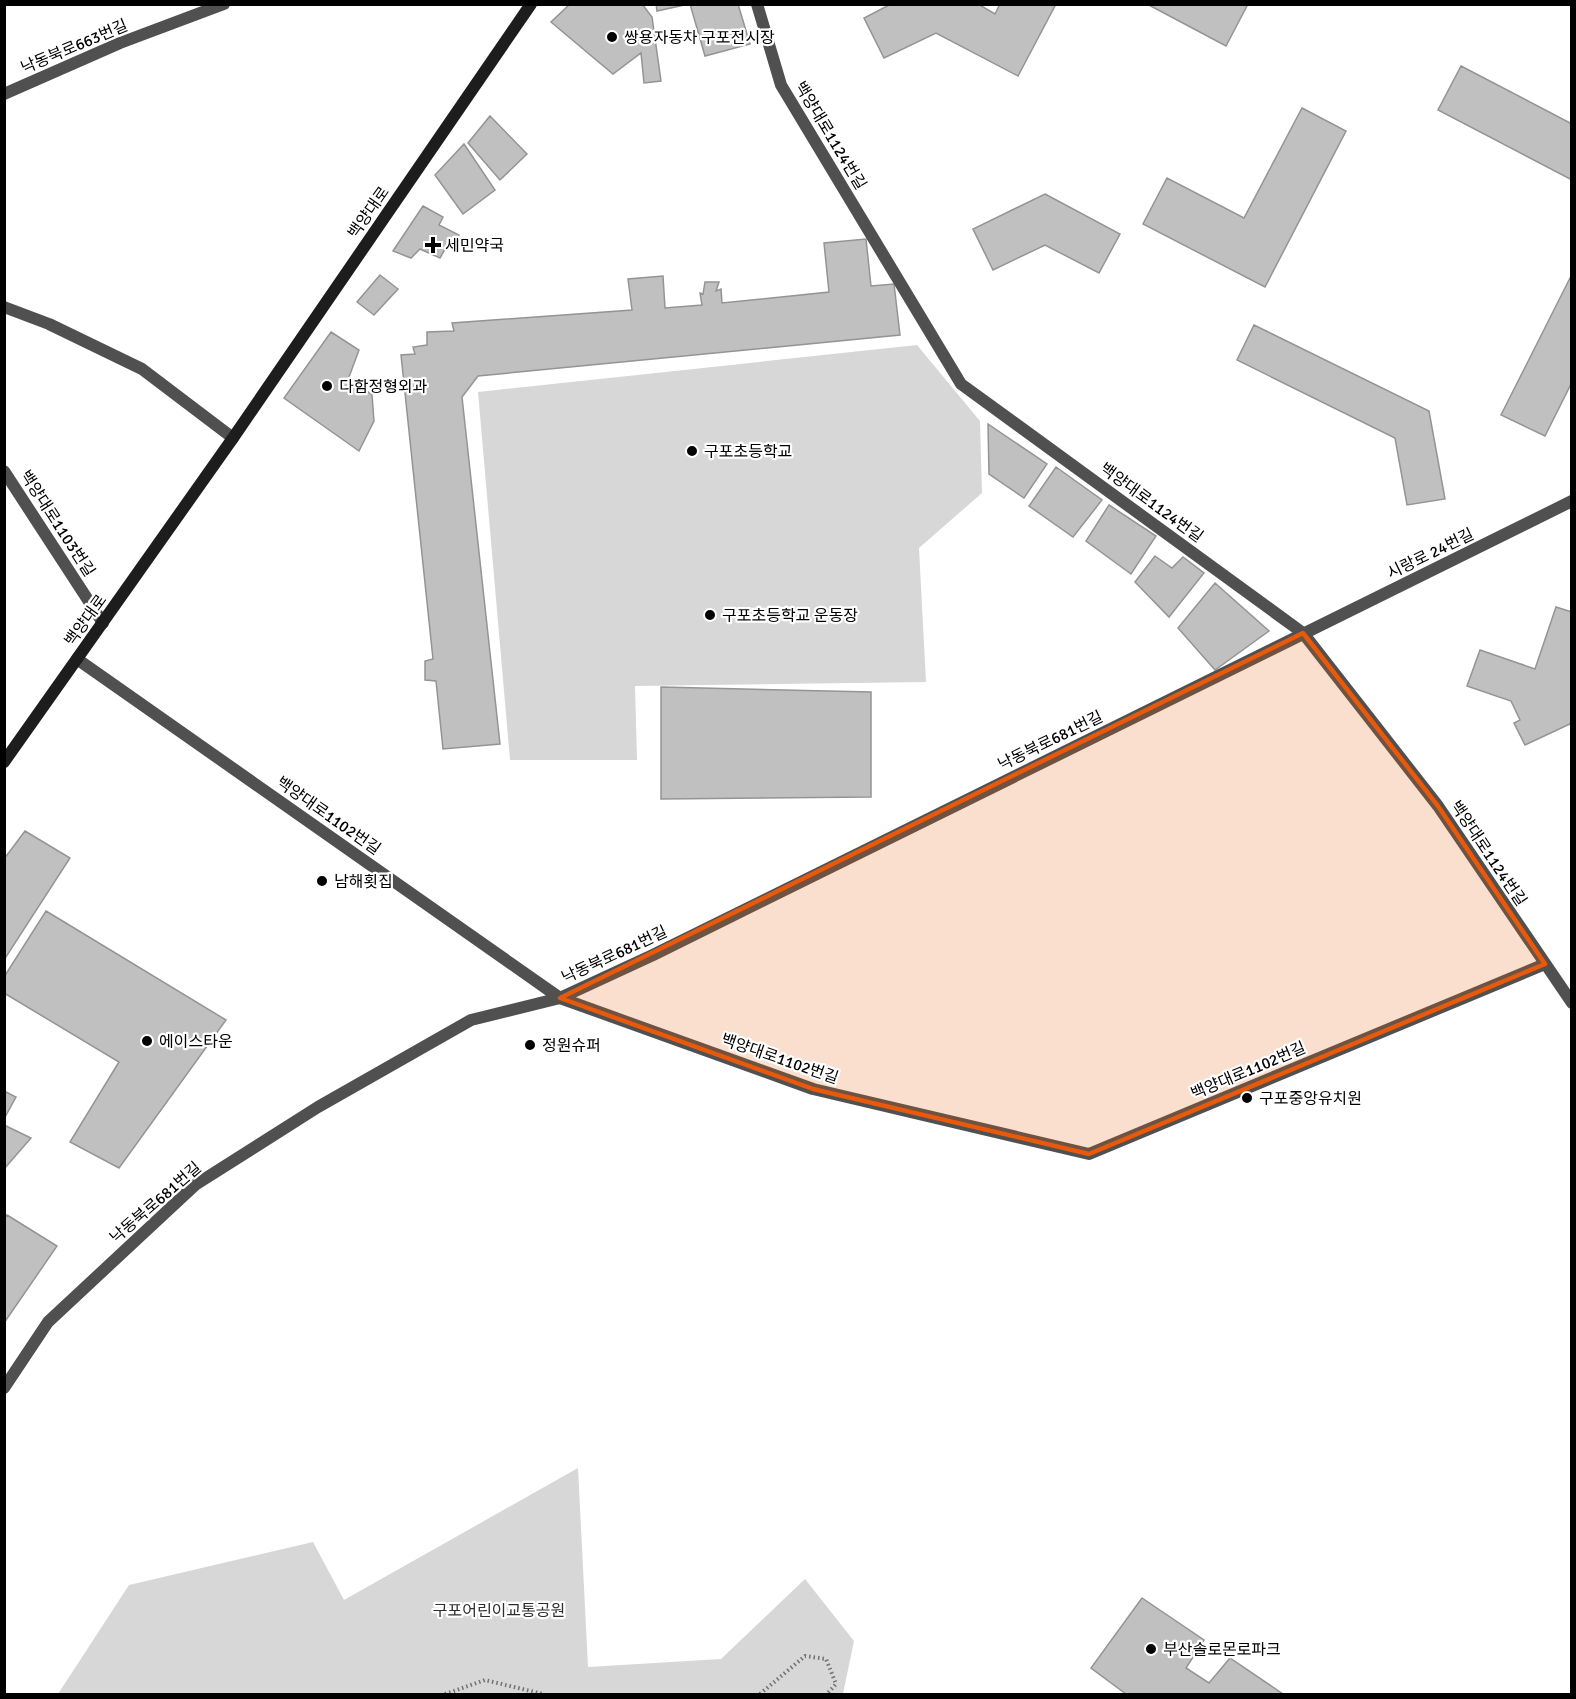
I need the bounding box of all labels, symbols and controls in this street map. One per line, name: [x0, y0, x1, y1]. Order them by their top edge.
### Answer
street label: 낙동북로663번길: [18, 15, 131, 78]
place label: 쌍용자동차 구포전시장: [624, 28, 775, 48]
marker: 쌍용자동차 구포전시장: [605, 30, 619, 44]
street label: 백양대로1124번길: [790, 78, 870, 193]
street label: 백양대로: [344, 182, 394, 242]
place label: 세민약국: [445, 236, 504, 256]
marker: 세민약국: [426, 238, 440, 252]
place label: 다함정형외과: [339, 377, 428, 397]
marker: 다함정형외과: [320, 379, 334, 393]
place label: 구포초등학교: [704, 442, 792, 462]
marker: 구포초등학교: [685, 444, 699, 458]
street label: 백양대로1124번길: [1096, 459, 1207, 547]
street label: 백양대로1103번길: [15, 467, 99, 581]
street label: 시랑로 24번길: [1384, 524, 1477, 584]
street label: 백양대로: [60, 591, 111, 650]
place label: 구포초등학교 운동장: [722, 606, 858, 626]
marker: 구포초등학교 운동장: [703, 608, 717, 622]
street label: 낙동북로681번길: [995, 707, 1106, 775]
street label: 백양대로1102번길: [272, 772, 384, 859]
street label: 백양대로1124번길: [1446, 797, 1531, 910]
place label: 남해횟집: [334, 872, 393, 892]
marker: 남해횟집: [315, 874, 329, 888]
street label: 낙동북로681번길: [558, 922, 670, 988]
street label: 백양대로1102번길: [718, 1029, 841, 1088]
place label: 에이스타운: [159, 1032, 233, 1052]
marker: 에이스타운: [140, 1034, 154, 1048]
place label: 정원슈퍼: [542, 1036, 601, 1056]
marker: 정원슈퍼: [523, 1038, 537, 1052]
street label: 백양대로1102번길: [1188, 1038, 1309, 1104]
place label: 구포중앙유치원: [1259, 1089, 1362, 1109]
marker: 구포중앙유치원: [1240, 1091, 1254, 1105]
street label: 낙동북로681번길: [106, 1158, 205, 1248]
park label: 구포어린이교통공원: [433, 1601, 565, 1621]
place label: 부산솔로몬로파크: [1163, 1640, 1281, 1660]
marker: 부산솔로몬로파크: [1144, 1642, 1158, 1656]

